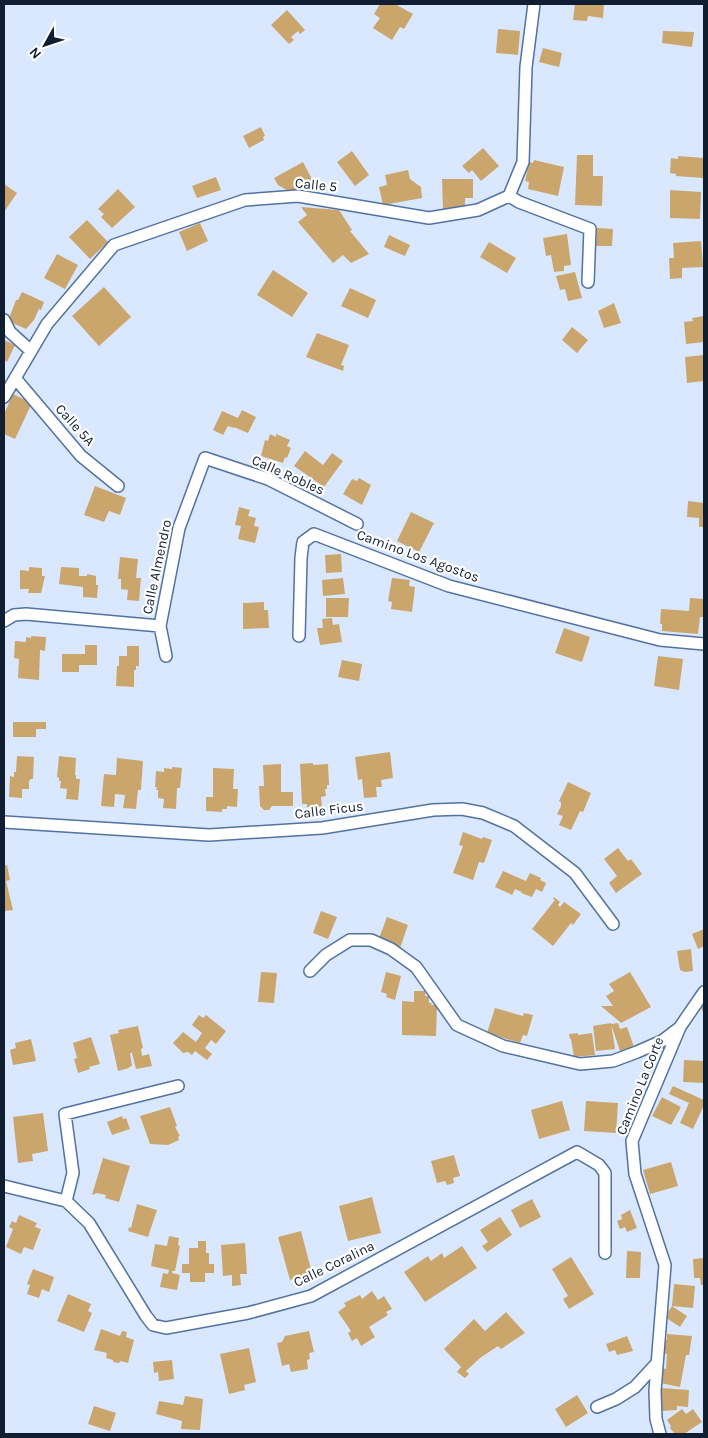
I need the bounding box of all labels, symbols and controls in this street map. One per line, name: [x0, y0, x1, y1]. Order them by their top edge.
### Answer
north arrow: [20, 20, 70, 70]
text: N: [26, 44, 45, 62]
street label: Calle 5: [294, 174, 338, 196]
street label: Calle 5A: [52, 401, 98, 449]
street label: Calle Robles: [249, 451, 327, 499]
street label: Calle Almendro: [139, 518, 175, 616]
street label: Camino Los Agostos: [354, 526, 482, 586]
street label: Calle Ficus: [294, 797, 364, 823]
street label: Camino La Corte: [613, 1034, 667, 1138]
street label: Calle Coralina: [291, 1237, 377, 1291]

